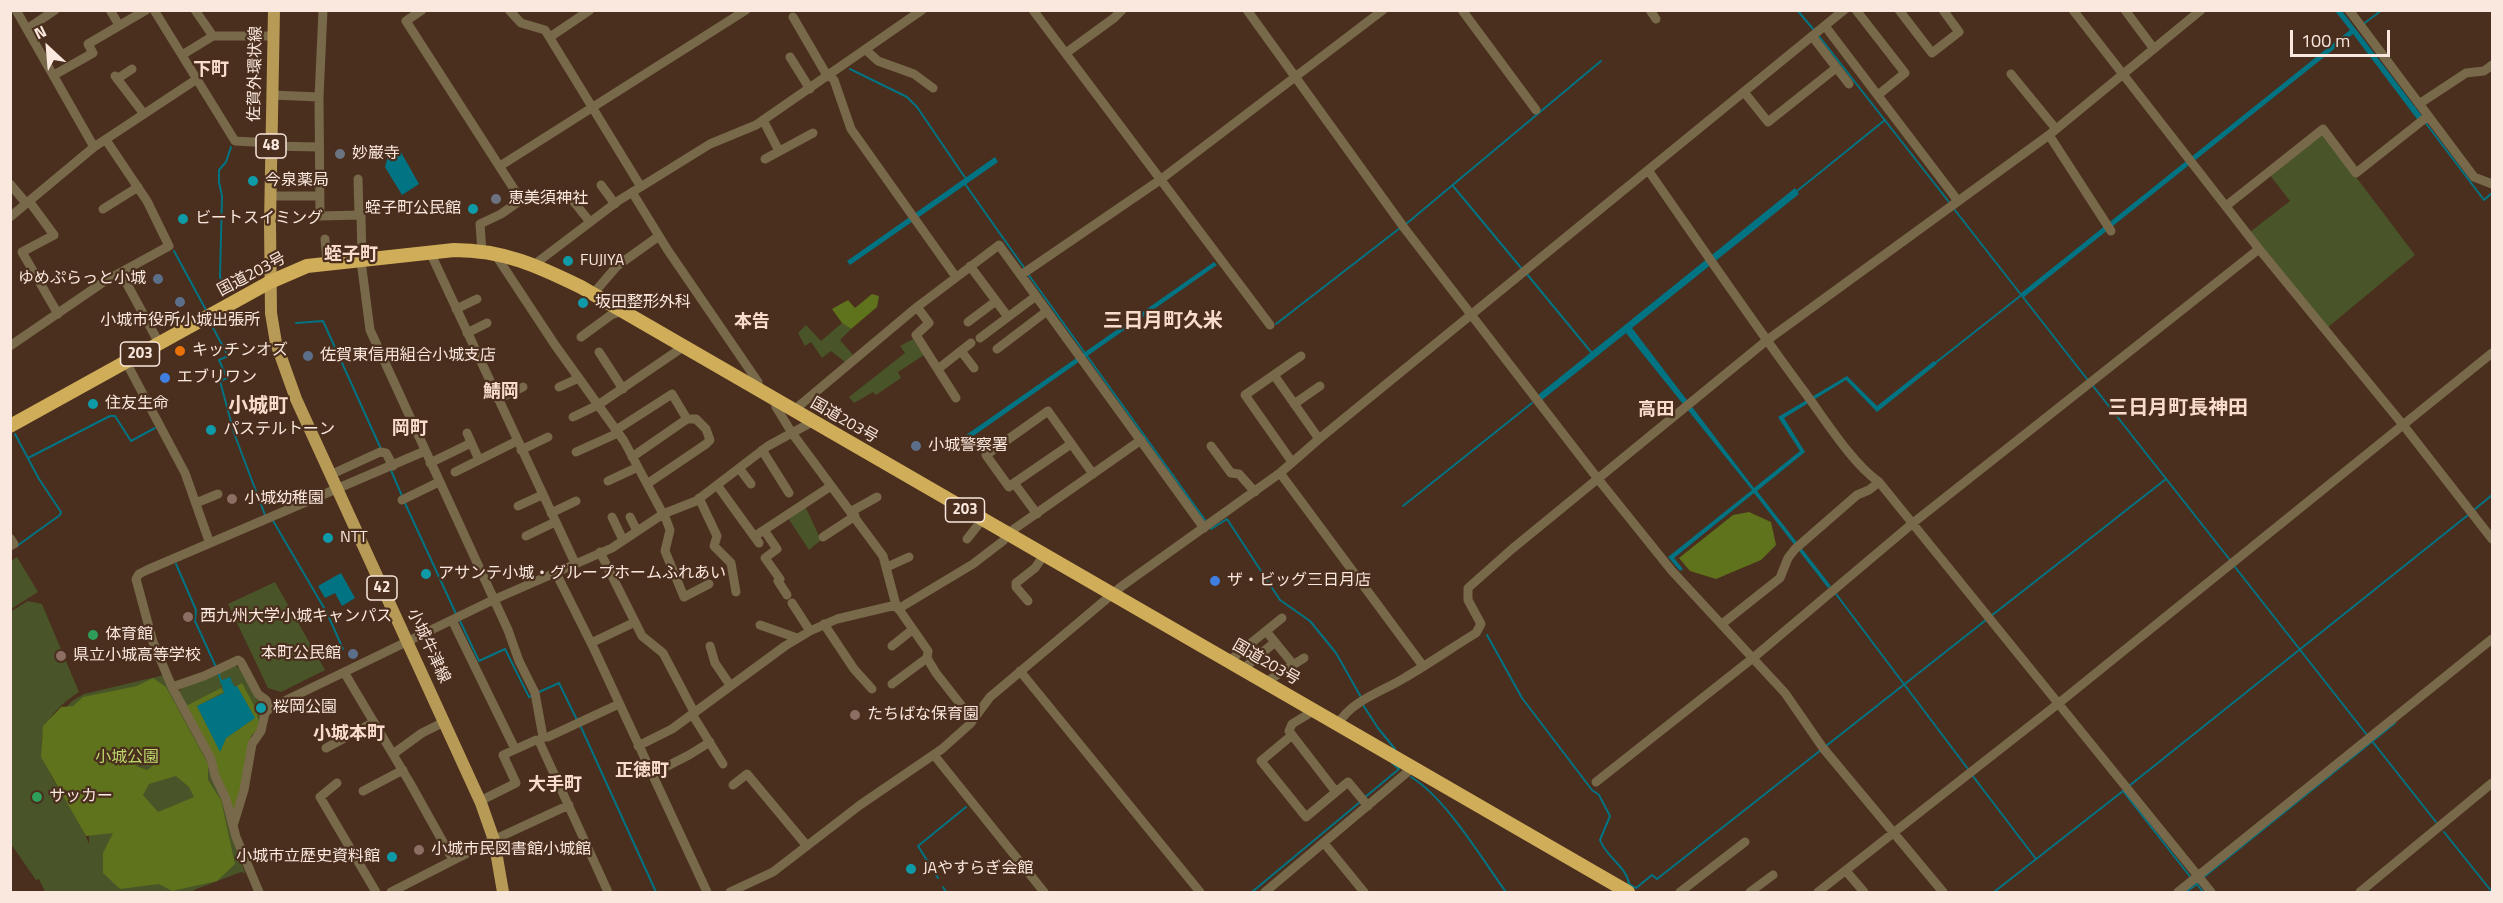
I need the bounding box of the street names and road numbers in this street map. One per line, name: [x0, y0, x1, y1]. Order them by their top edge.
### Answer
street label: 佐賀外環状線: [246, 26, 266, 122]
road number: 48: [256, 134, 286, 158]
street label: 国道203号: [214, 249, 290, 301]
road number: 203: [120, 342, 160, 366]
street label: 国道203号: [807, 394, 881, 448]
road number: 203: [946, 498, 984, 522]
road number: 42: [367, 576, 397, 600]
street label: 小城牛津線: [402, 606, 454, 686]
street label: 国道203号: [1229, 636, 1303, 690]

